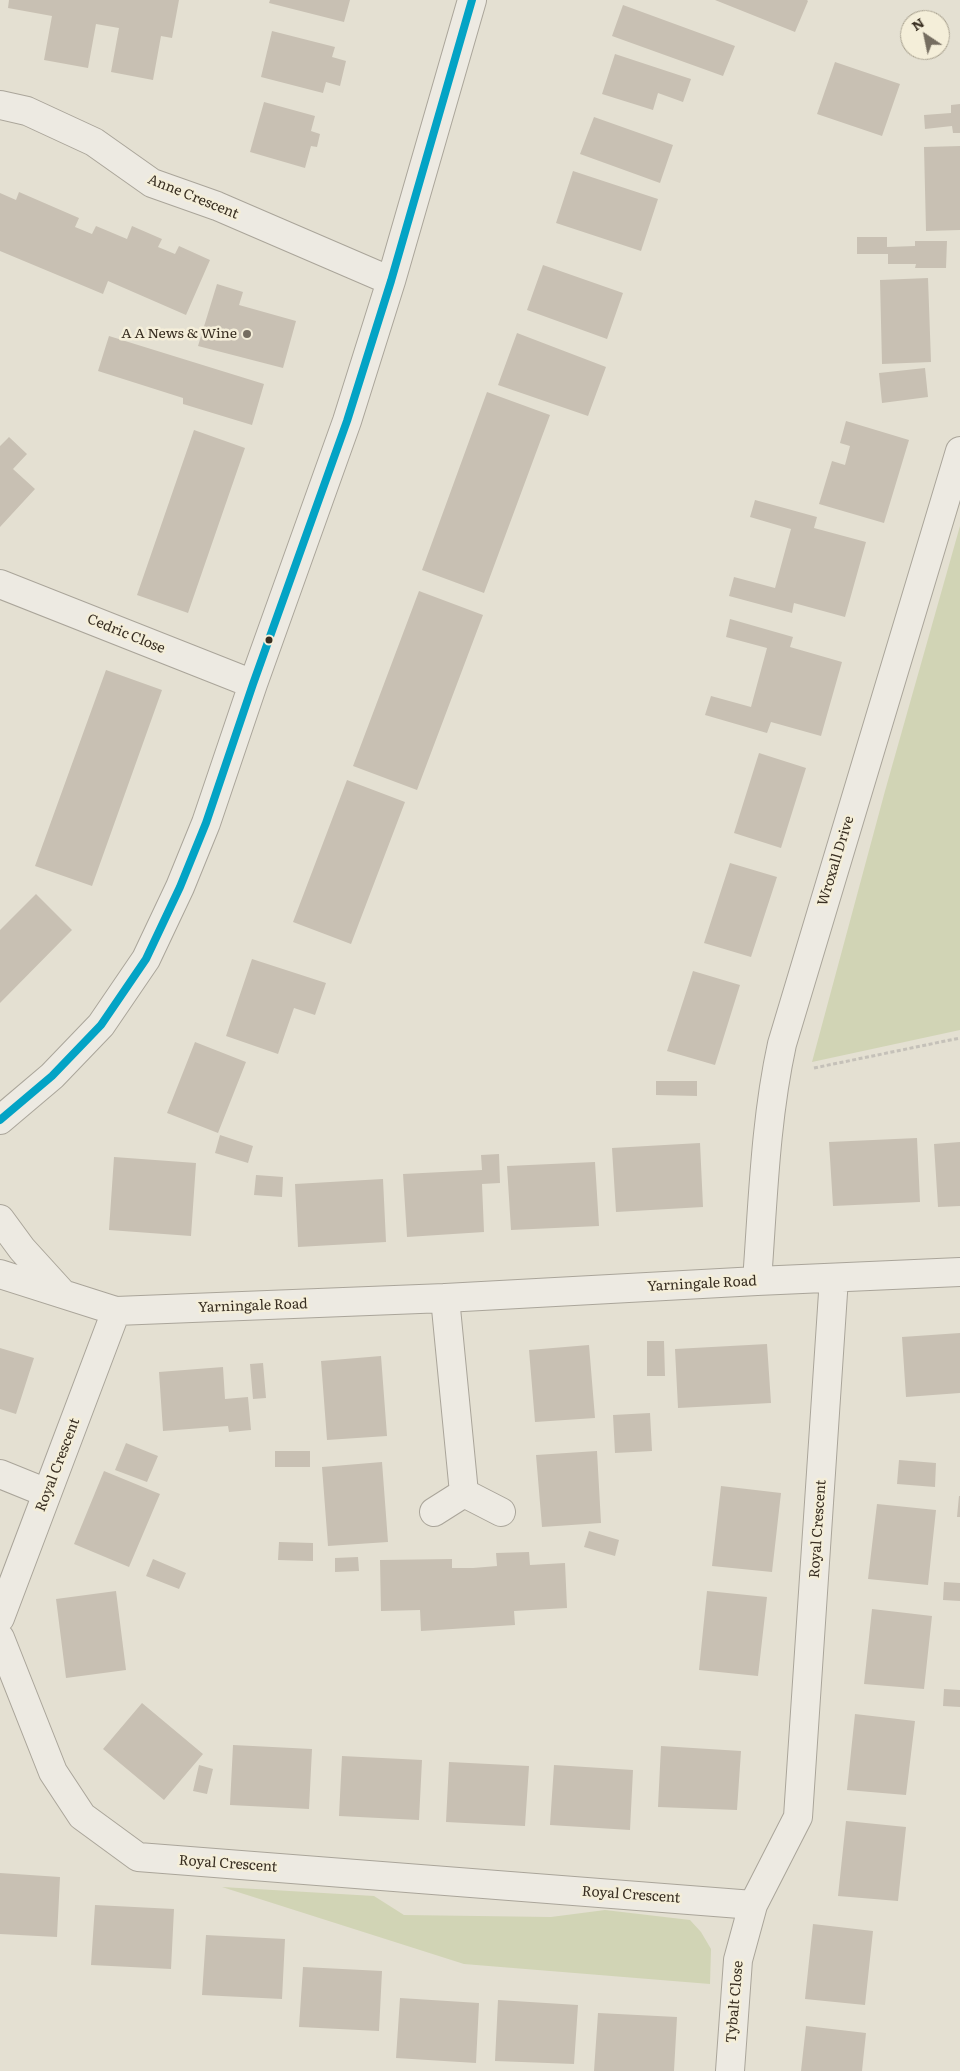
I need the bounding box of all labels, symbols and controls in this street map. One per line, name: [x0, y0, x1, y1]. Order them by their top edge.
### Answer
north arrow: [900, 10, 950, 60]
text: N: [907, 12, 928, 35]
street label: Anne Crescent: [145, 171, 241, 223]
place label: A A News & Wine: [121, 326, 237, 342]
marker: A A News & Wine: [241, 328, 253, 340]
street label: Cedric Close: [85, 611, 167, 657]
unlabelled marker: [264, 635, 274, 645]
street label: Wroxall Drive: [814, 814, 858, 908]
street label: Yarningale Road: [647, 1273, 757, 1295]
street label: Yarningale Road: [198, 1296, 308, 1316]
street label: Royal Crescent: [32, 1416, 84, 1514]
street label: Royal Crescent: [806, 1479, 830, 1579]
street label: Royal Crescent: [178, 1852, 278, 1876]
street label: Royal Crescent: [581, 1883, 681, 1907]
street label: Tybalt Close: [723, 1960, 747, 2044]

